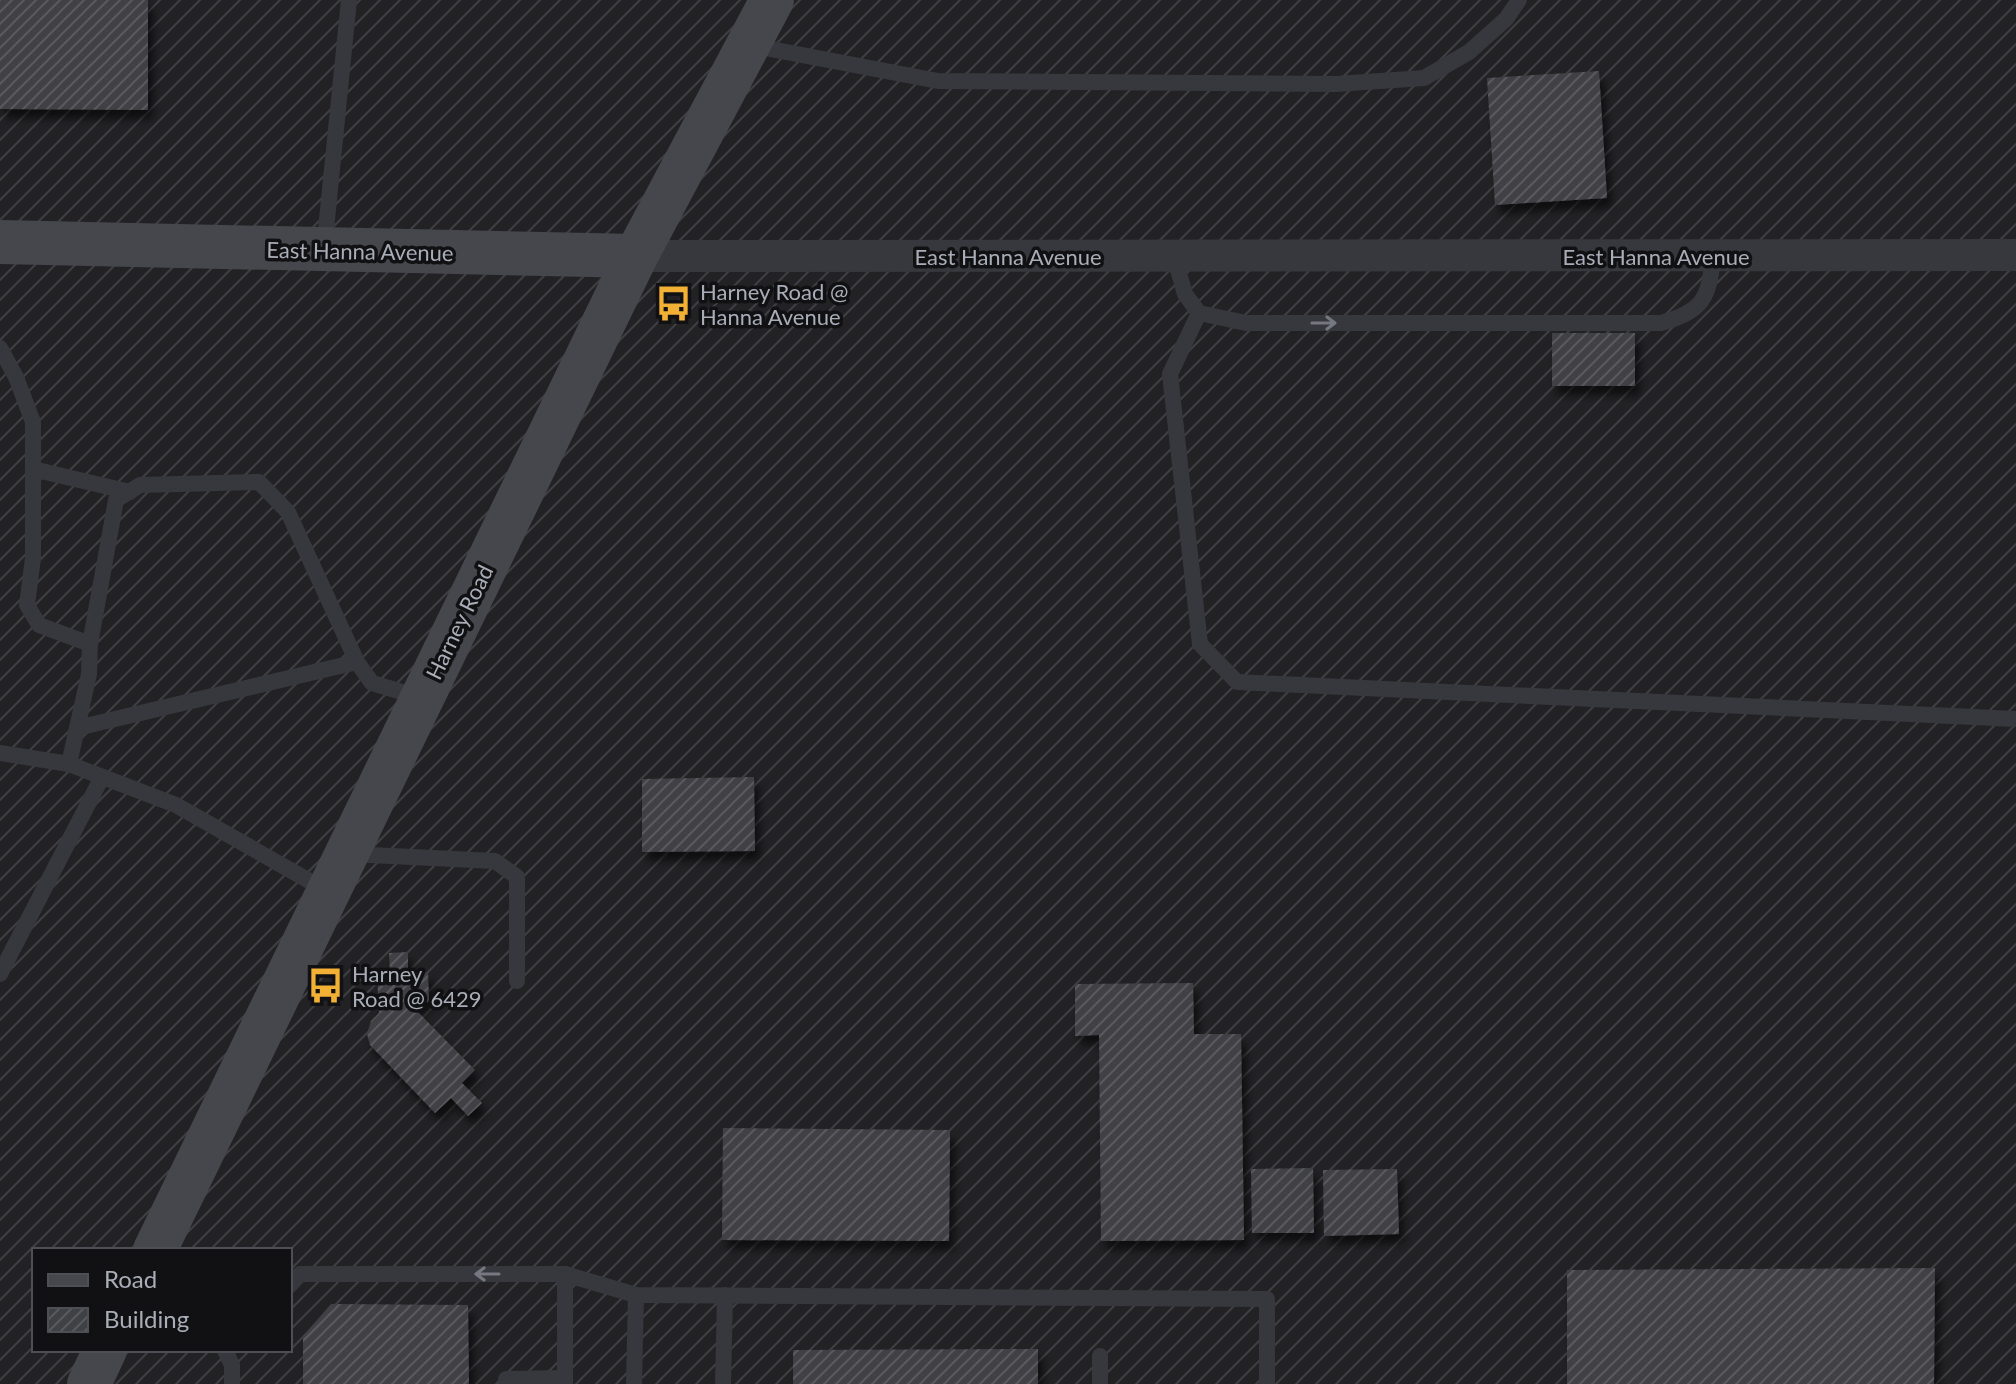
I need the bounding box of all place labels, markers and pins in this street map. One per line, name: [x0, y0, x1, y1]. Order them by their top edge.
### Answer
place label: Harney Road @ Hanna Avenue: [700, 278, 848, 330]
bus stop icon: Harney Road @ Hanna Avenue: [655, 285, 693, 323]
place label: Harney Road @ 6429: [352, 960, 482, 1012]
bus stop icon: Harney Road @ 6429: [307, 967, 345, 1005]

